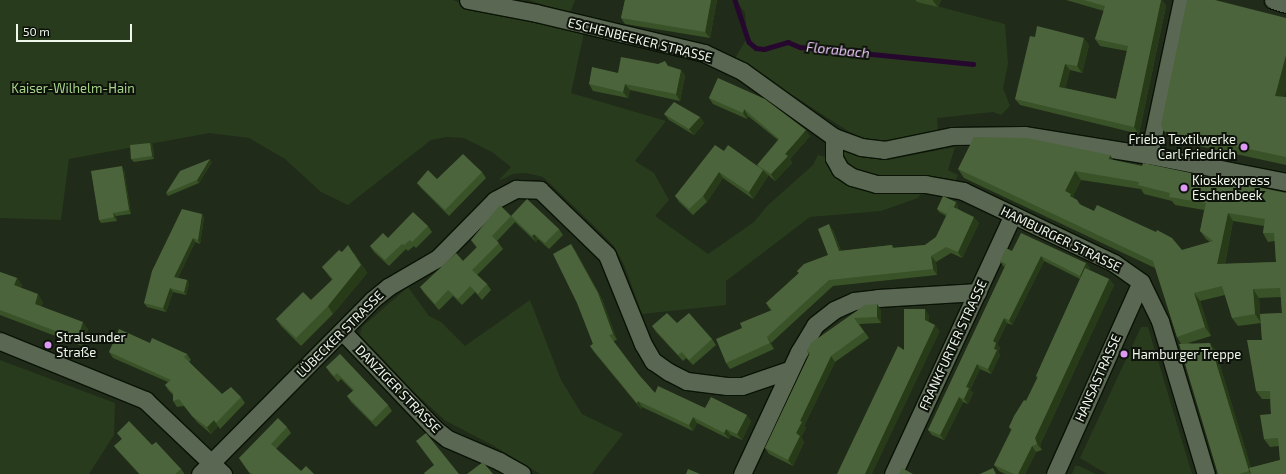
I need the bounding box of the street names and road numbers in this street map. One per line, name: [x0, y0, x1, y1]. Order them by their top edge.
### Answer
street label: ESCHENBEEKER STRASSE: [566, 14, 714, 66]
street label: HAMBURGER STRASSE: [998, 203, 1124, 275]
street label: FRANKFURTER STRASSE: [916, 277, 990, 413]
street label: LÜBECKER STRASSE: [293, 287, 387, 381]
street label: HANSASTRASSE: [1072, 332, 1124, 424]
street label: DANZIGER STRASSE: [352, 342, 444, 436]

